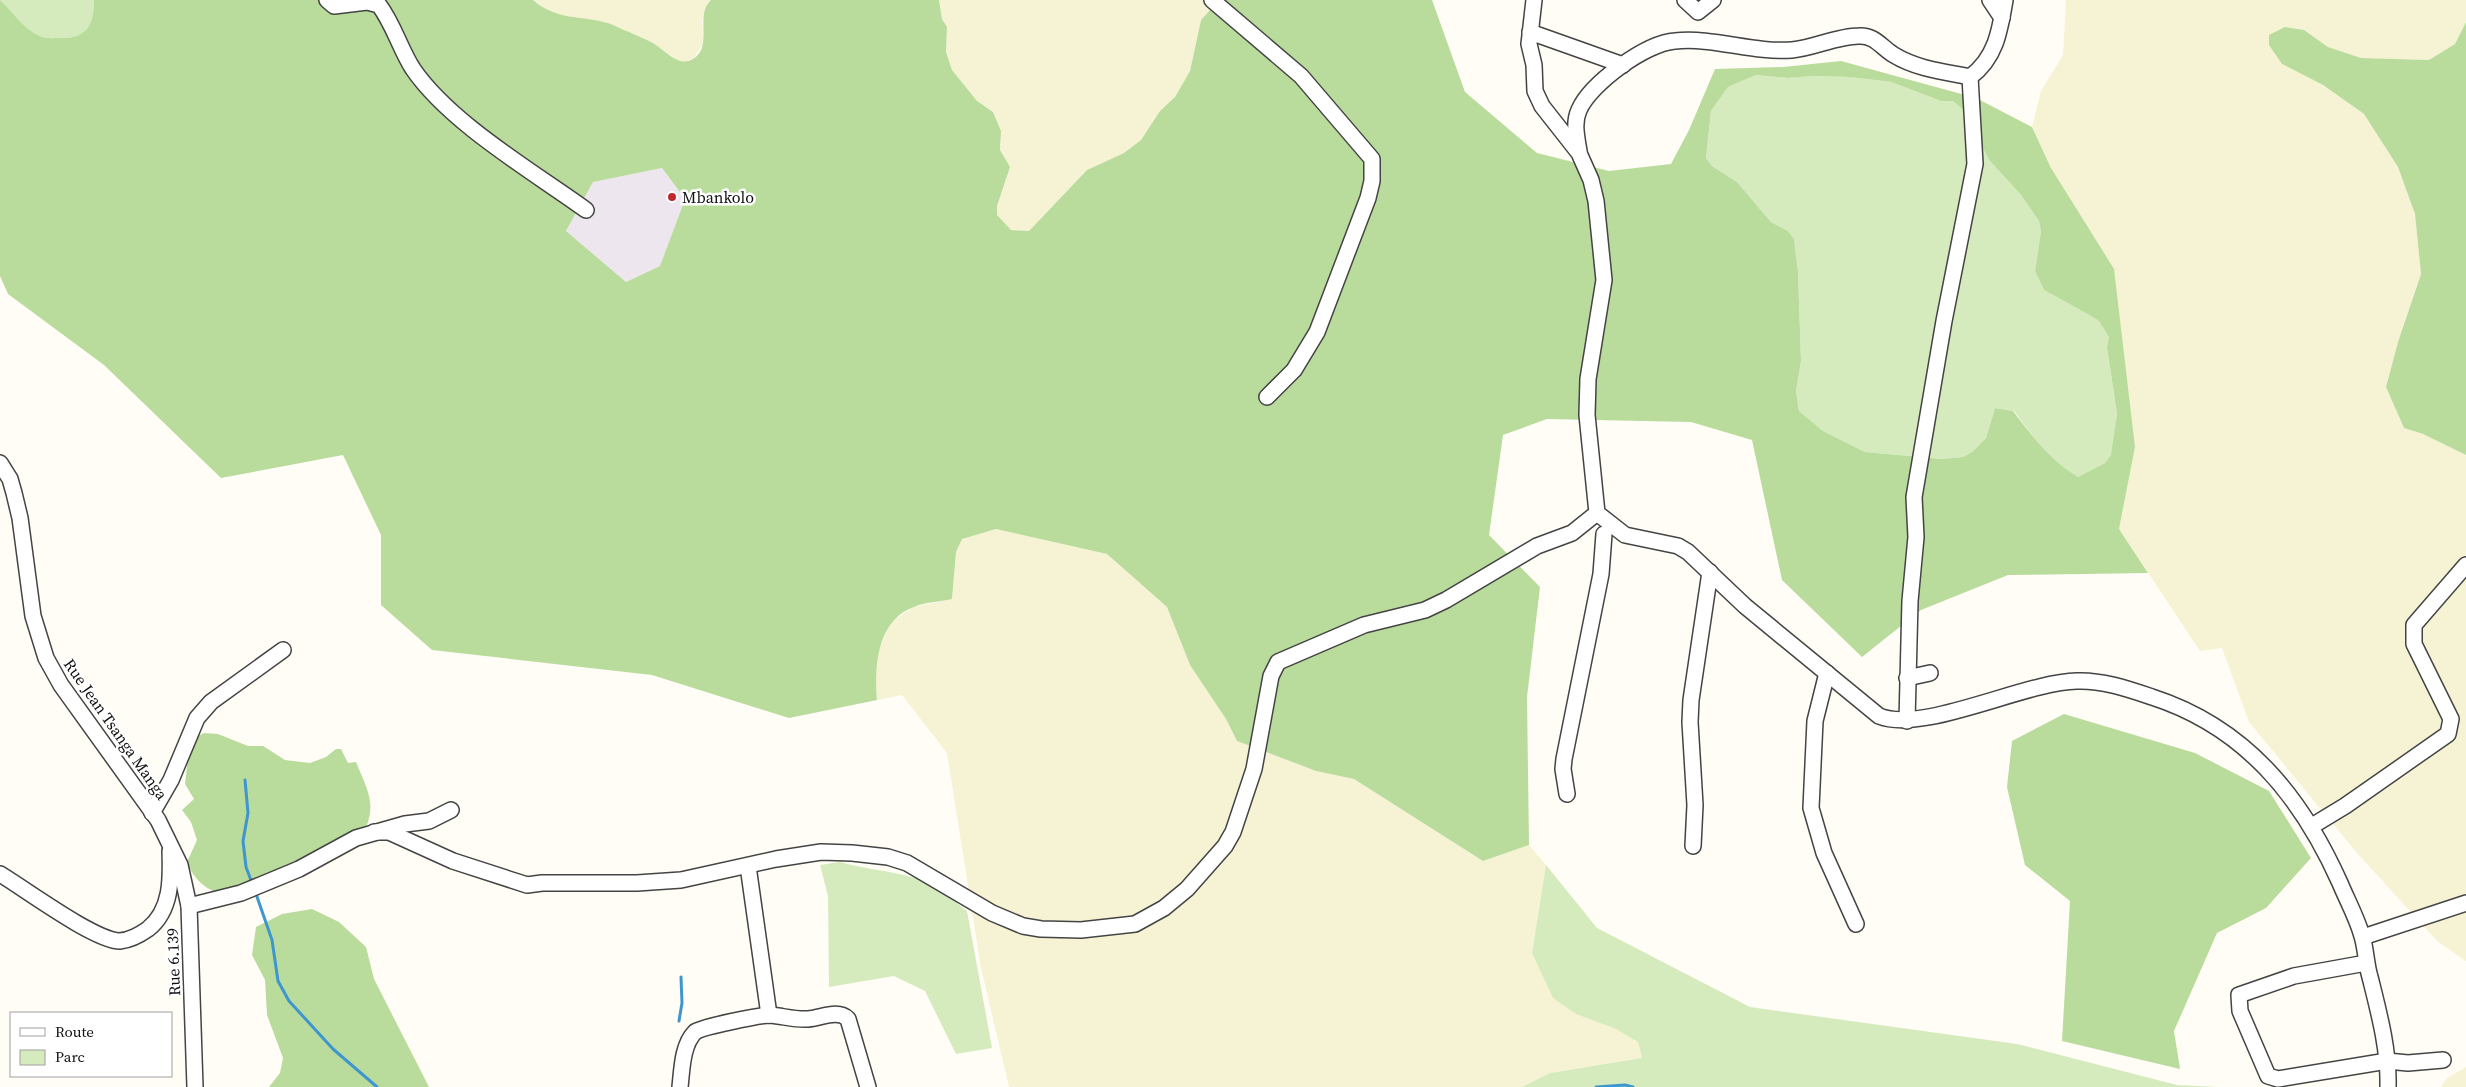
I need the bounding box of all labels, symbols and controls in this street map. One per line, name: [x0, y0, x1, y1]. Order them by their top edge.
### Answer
place label: Mbankolo: [682, 186, 754, 208]
marker: Mbankolo: [666, 191, 678, 203]
street label: Rue Jean Tsanga Manga: [59, 654, 174, 805]
street label: Rue 6.139: [161, 928, 185, 996]
legend: [10, 1012, 172, 1077]
text: Route: [55, 1021, 94, 1042]
text: Parc: [55, 1046, 85, 1067]

